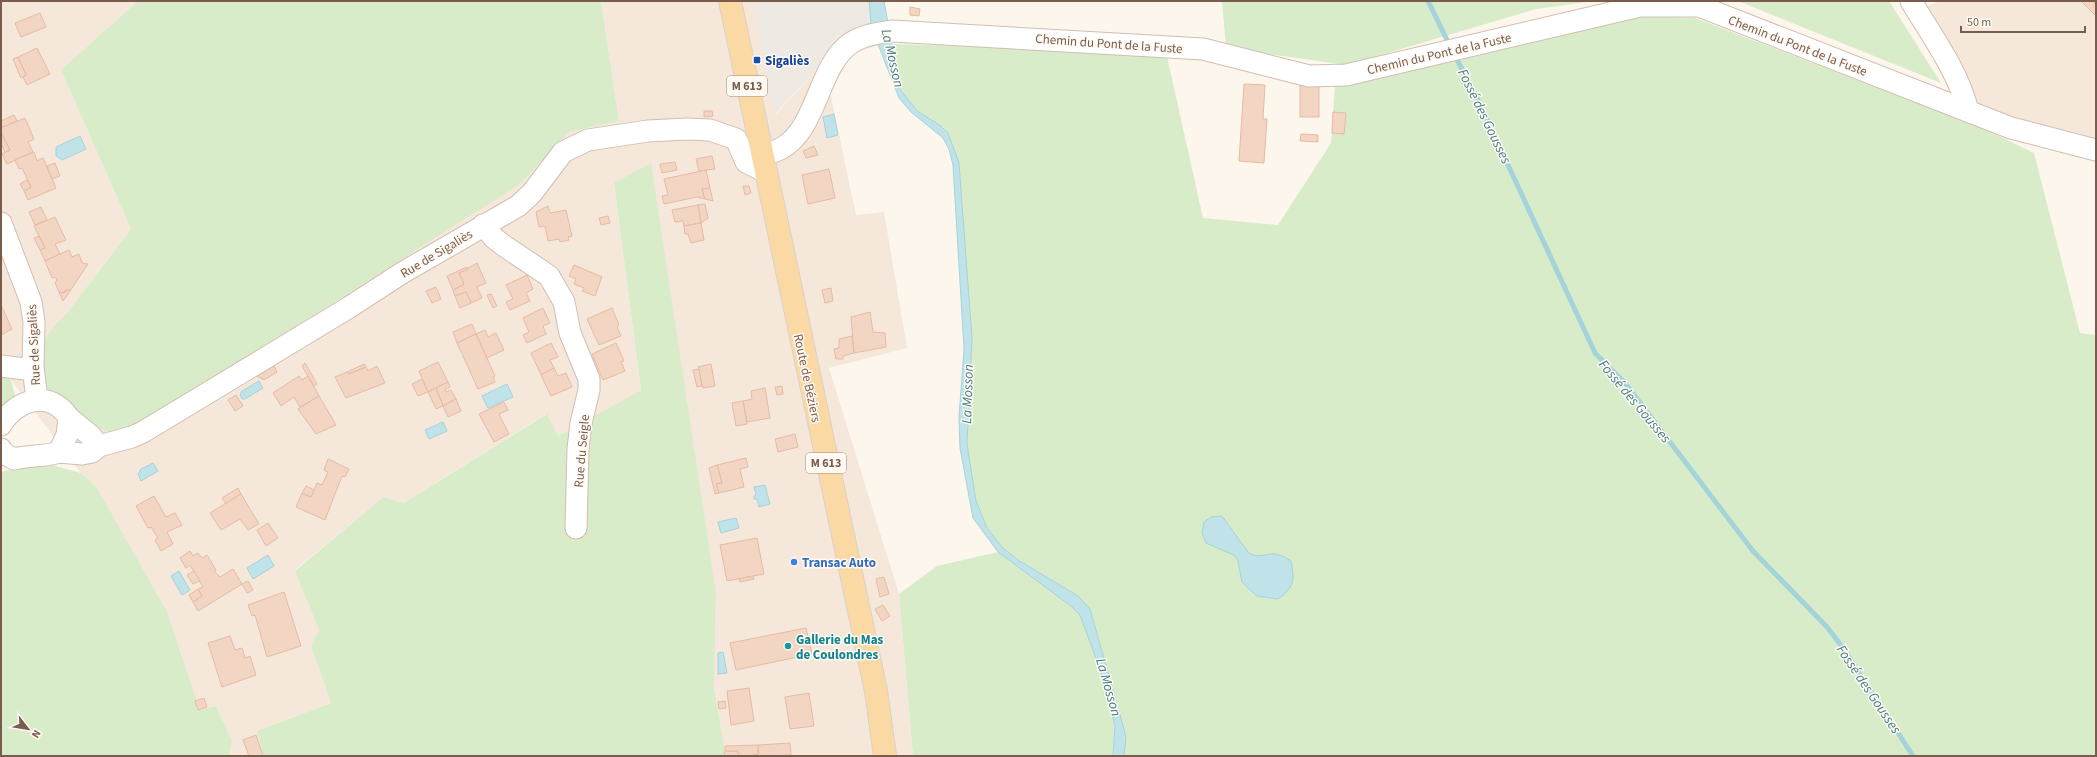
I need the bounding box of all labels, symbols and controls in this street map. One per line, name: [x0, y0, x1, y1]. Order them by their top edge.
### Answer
scale bar: [1961, 8, 2085, 34]
street label: Chemin du Pont de la Fuste: [1726, 11, 1870, 81]
text: 50 m: [1967, 14, 1991, 31]
water label: La Mosson: [876, 27, 908, 89]
street label: Chemin du Pont de la Fuste: [1365, 29, 1513, 79]
street label: Chemin du Pont de la Fuste: [1035, 30, 1183, 58]
place label: Sigaliès: [765, 52, 809, 70]
marker: Sigaliès: [752, 55, 762, 65]
water label: Fossé des Gousses: [1452, 66, 1516, 168]
road number: M 613: [727, 76, 767, 96]
street label: Rue de Sigaliès: [397, 225, 476, 282]
street label: Rue de Sigaliès: [23, 303, 45, 386]
street label: Route de Béziers: [789, 332, 825, 425]
water label: Fossé des Gousses: [1593, 356, 1675, 448]
water label: La Mosson: [957, 364, 979, 424]
street label: Rue du Seigle: [570, 414, 594, 488]
road number: M 613: [806, 453, 846, 473]
place label: Transac Auto: [802, 554, 876, 572]
marker: Transac Auto: [789, 557, 799, 567]
place label: Gallerie du Mas de Coulondres: [796, 631, 884, 664]
marker: Gallerie du Mas de Coulondres: [783, 641, 793, 651]
water label: Fossé des Gousses: [1831, 641, 1906, 738]
water label: La Mosson: [1090, 656, 1126, 719]
north arrow: [8, 709, 48, 749]
text: N: [28, 727, 44, 741]

